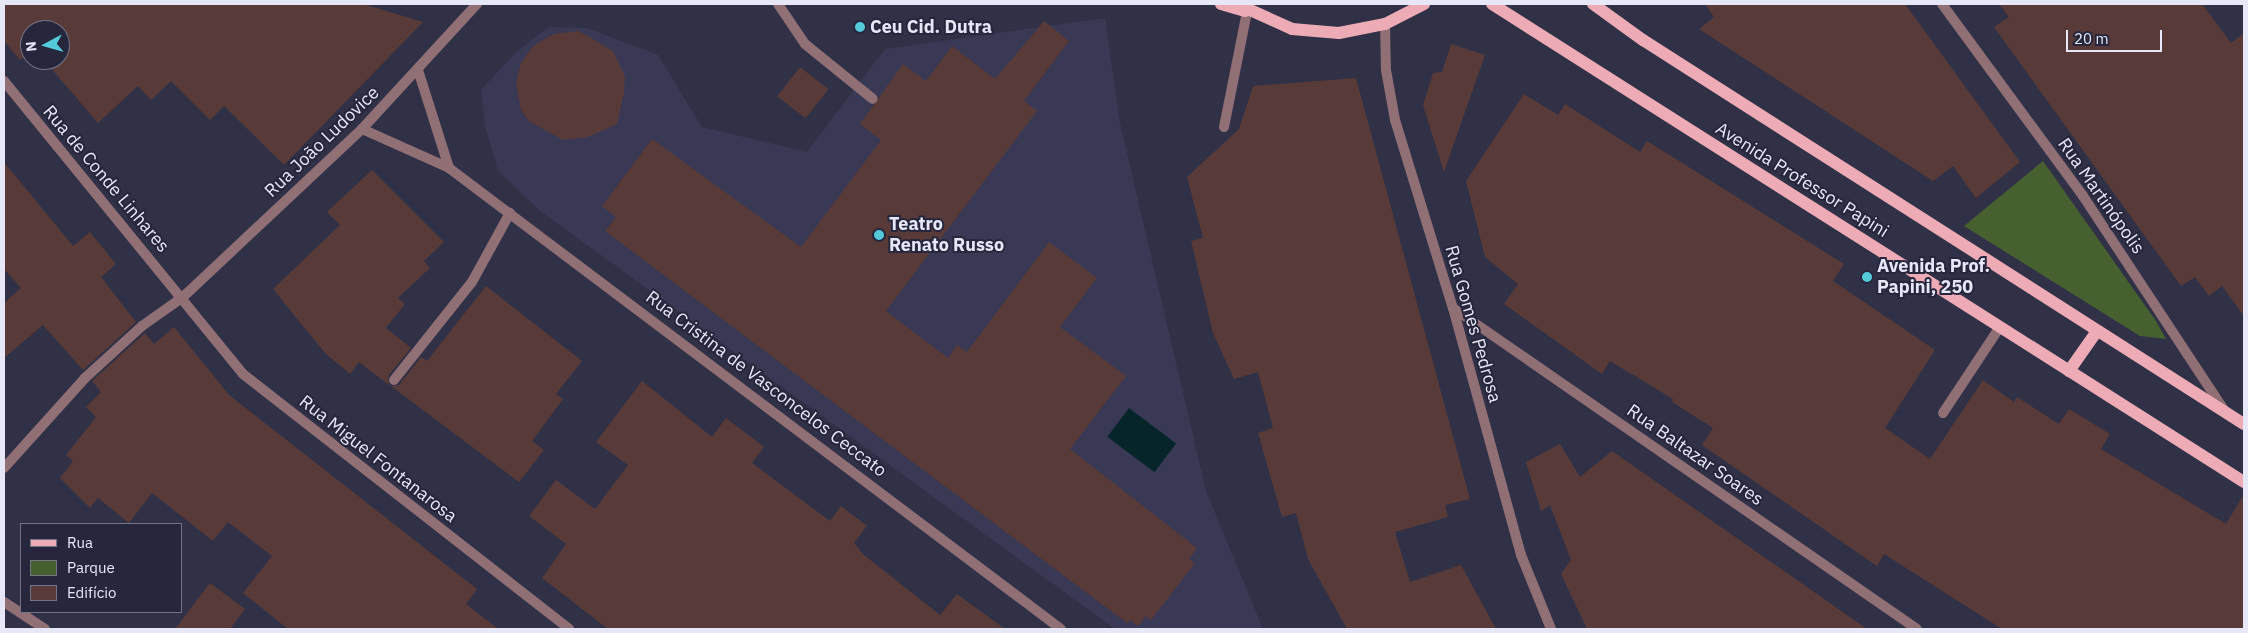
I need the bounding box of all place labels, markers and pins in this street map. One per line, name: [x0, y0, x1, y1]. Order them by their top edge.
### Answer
place label: Ceu Cid. Dutra: [870, 16, 992, 38]
marker: Ceu Cid. Dutra: [854, 21, 866, 33]
place label: Teatro Renato Russo: [889, 214, 1004, 256]
marker: Teatro Renato Russo: [873, 229, 885, 241]
place label: Avenida Prof. Papini, 250: [1877, 256, 1990, 298]
marker: Avenida Prof. Papini, 250: [1861, 271, 1873, 283]

